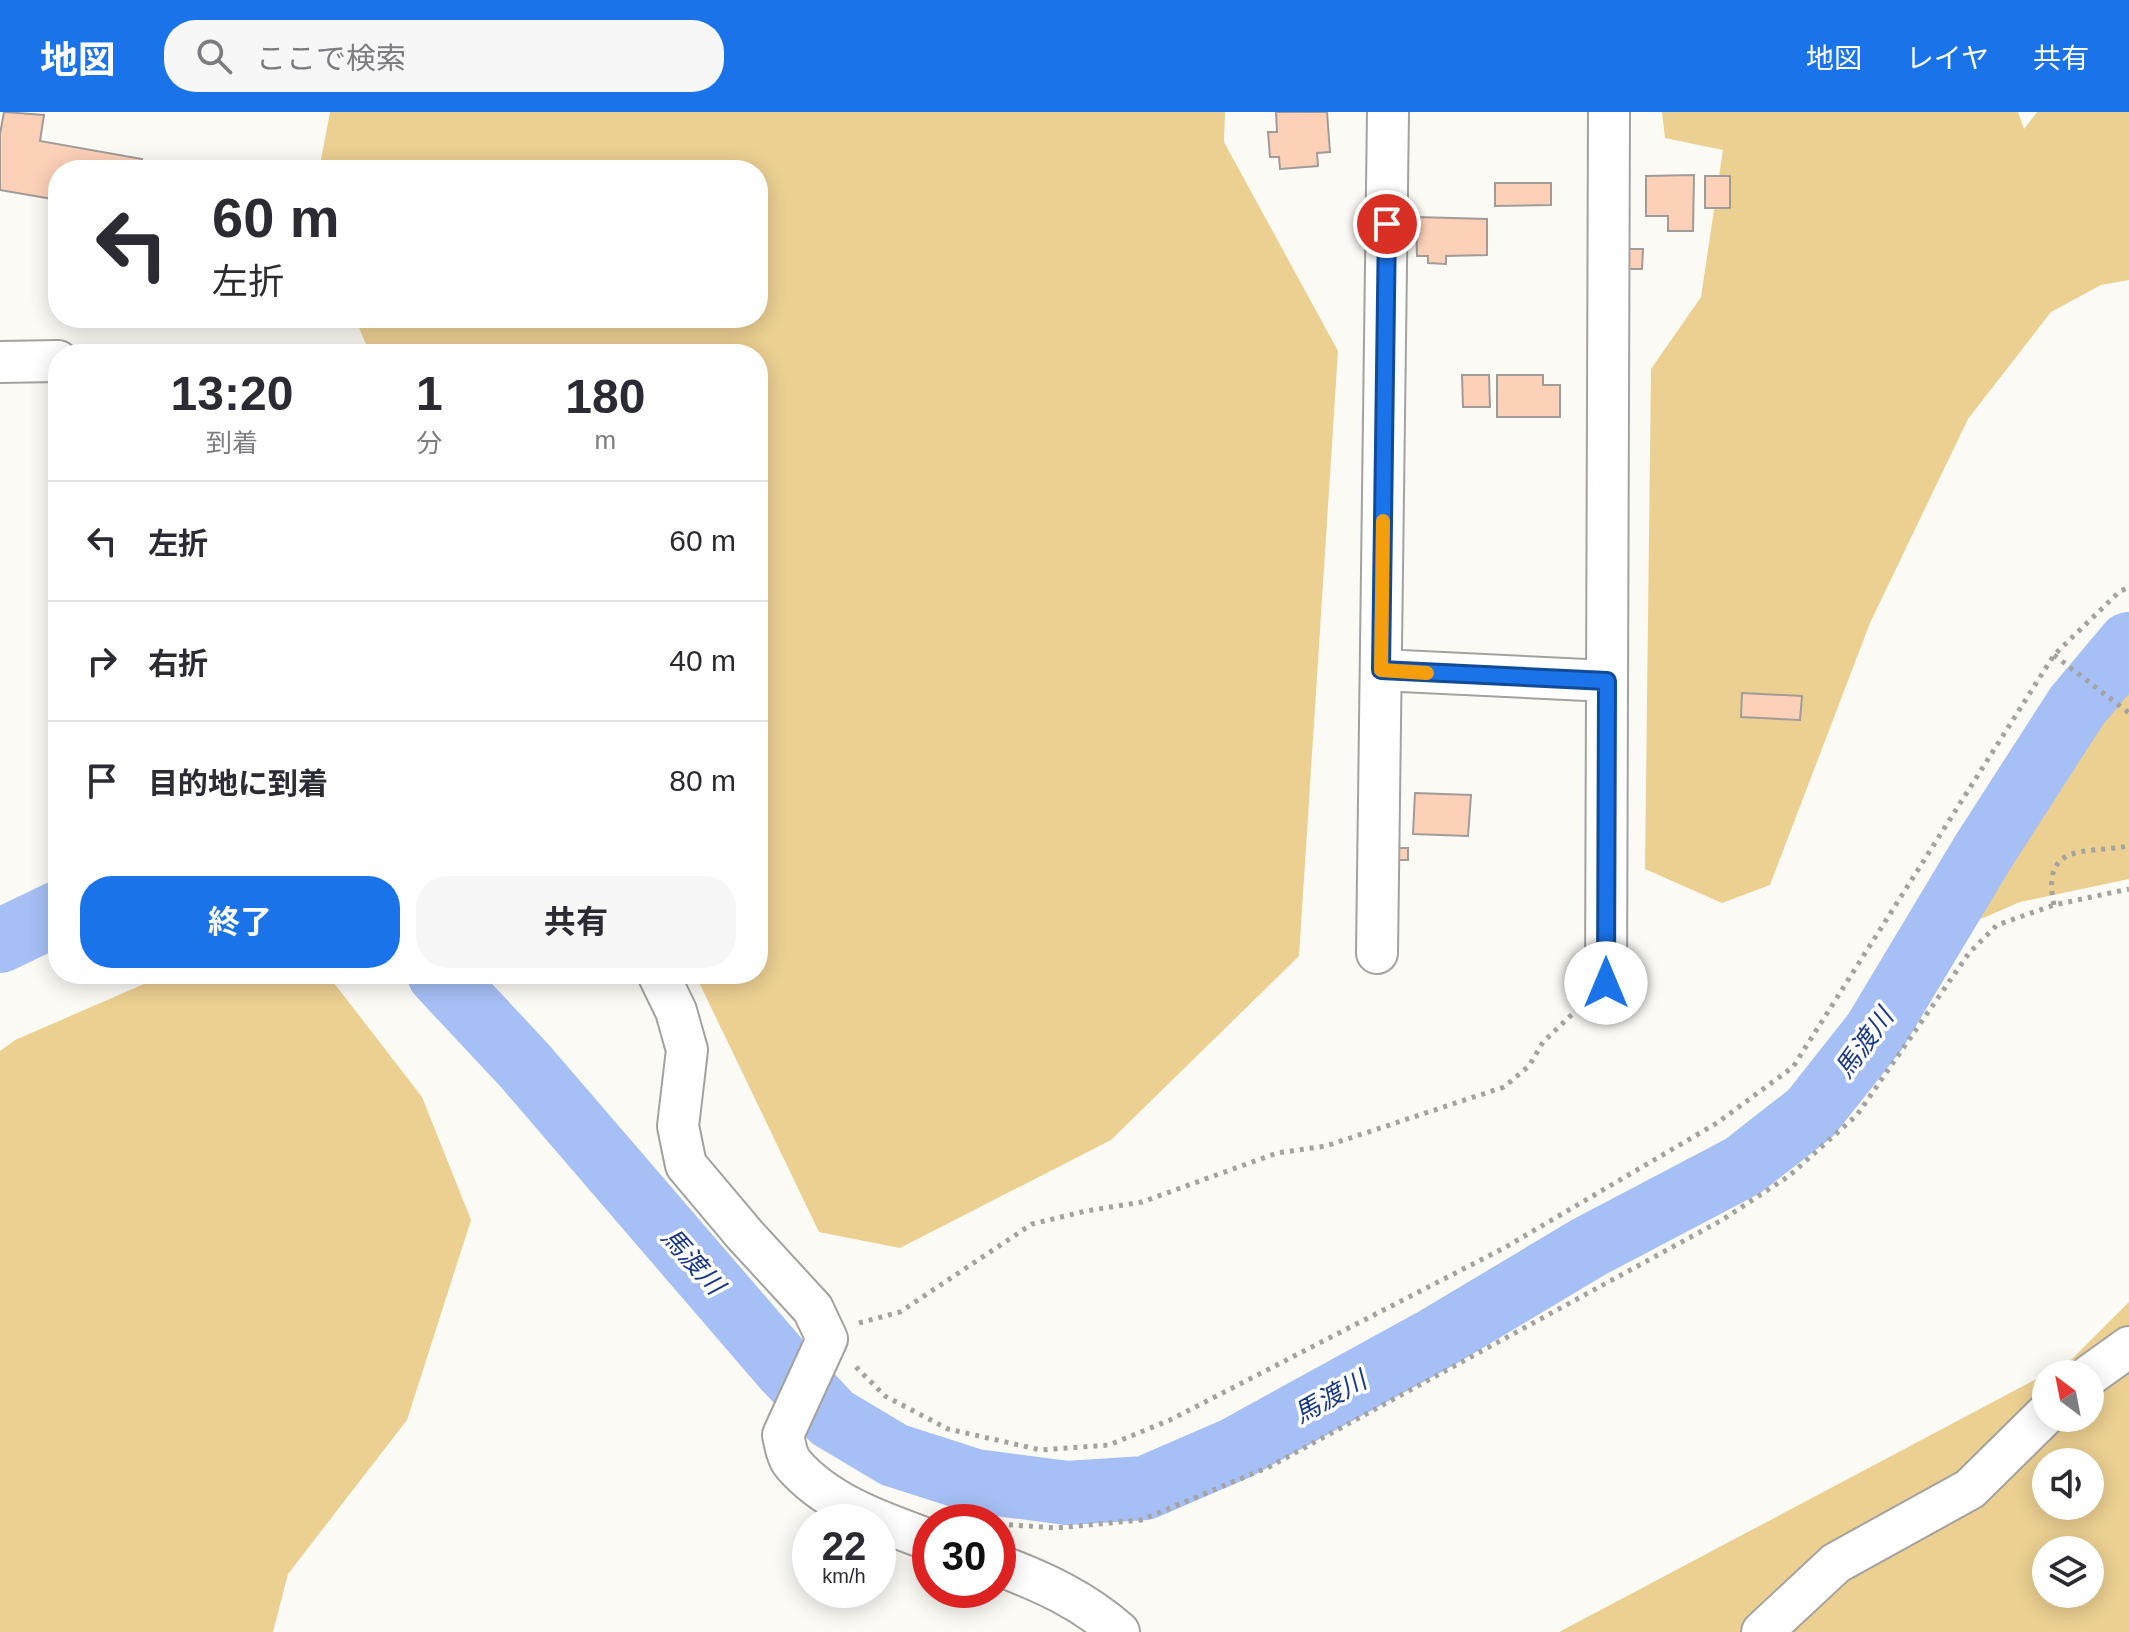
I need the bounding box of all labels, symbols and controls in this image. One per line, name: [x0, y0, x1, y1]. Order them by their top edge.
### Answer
search box: [164, 20, 724, 92]
icon: search: [192, 34, 236, 78]
text: 地図: [40, 39, 116, 81]
text: ここで検索: [256, 42, 406, 75]
text: 地図: [1806, 43, 1862, 74]
text: レイヤ: [1906, 43, 1989, 74]
text: 共有: [2033, 43, 2089, 74]
text: 60 m: [212, 186, 340, 249]
pin: [1353, 190, 1421, 258]
icon: left: [80, 192, 184, 296]
icon: arrive: [1365, 202, 1409, 246]
text: 左折: [212, 261, 284, 302]
text: 13:20: [171, 367, 293, 420]
text: 1: [416, 367, 443, 420]
text: 180: [565, 370, 645, 423]
text: m: [595, 425, 616, 455]
text: 到着: [206, 428, 258, 458]
text: 分: [416, 428, 442, 458]
icon: left: [80, 519, 124, 563]
text: 60 m: [669, 524, 736, 557]
text: 左折: [148, 527, 208, 560]
icon: right: [80, 639, 124, 683]
text: 40 m: [669, 644, 736, 677]
text: 右折: [148, 647, 208, 680]
icon: arrive: [80, 759, 124, 803]
text: 80 m: [669, 764, 736, 797]
text: 目的地に到着: [148, 767, 328, 800]
button: 終了: [80, 876, 400, 968]
button: 共有: [416, 876, 736, 968]
position arrow: [1564, 941, 1648, 1025]
water label: 馬渡川: [1829, 1000, 1901, 1083]
water label: 馬渡川: [656, 1222, 732, 1302]
north arrow: [2032, 1360, 2104, 1432]
map controls: [2032, 1360, 2104, 1608]
water label: 馬渡川: [1289, 1364, 1374, 1429]
button: sound: [2032, 1448, 2104, 1520]
speed limit sign: 30: [912, 1504, 1016, 1608]
text: 22: [822, 1524, 866, 1568]
button: layers: [2032, 1536, 2104, 1608]
text: km/h: [822, 1565, 866, 1587]

